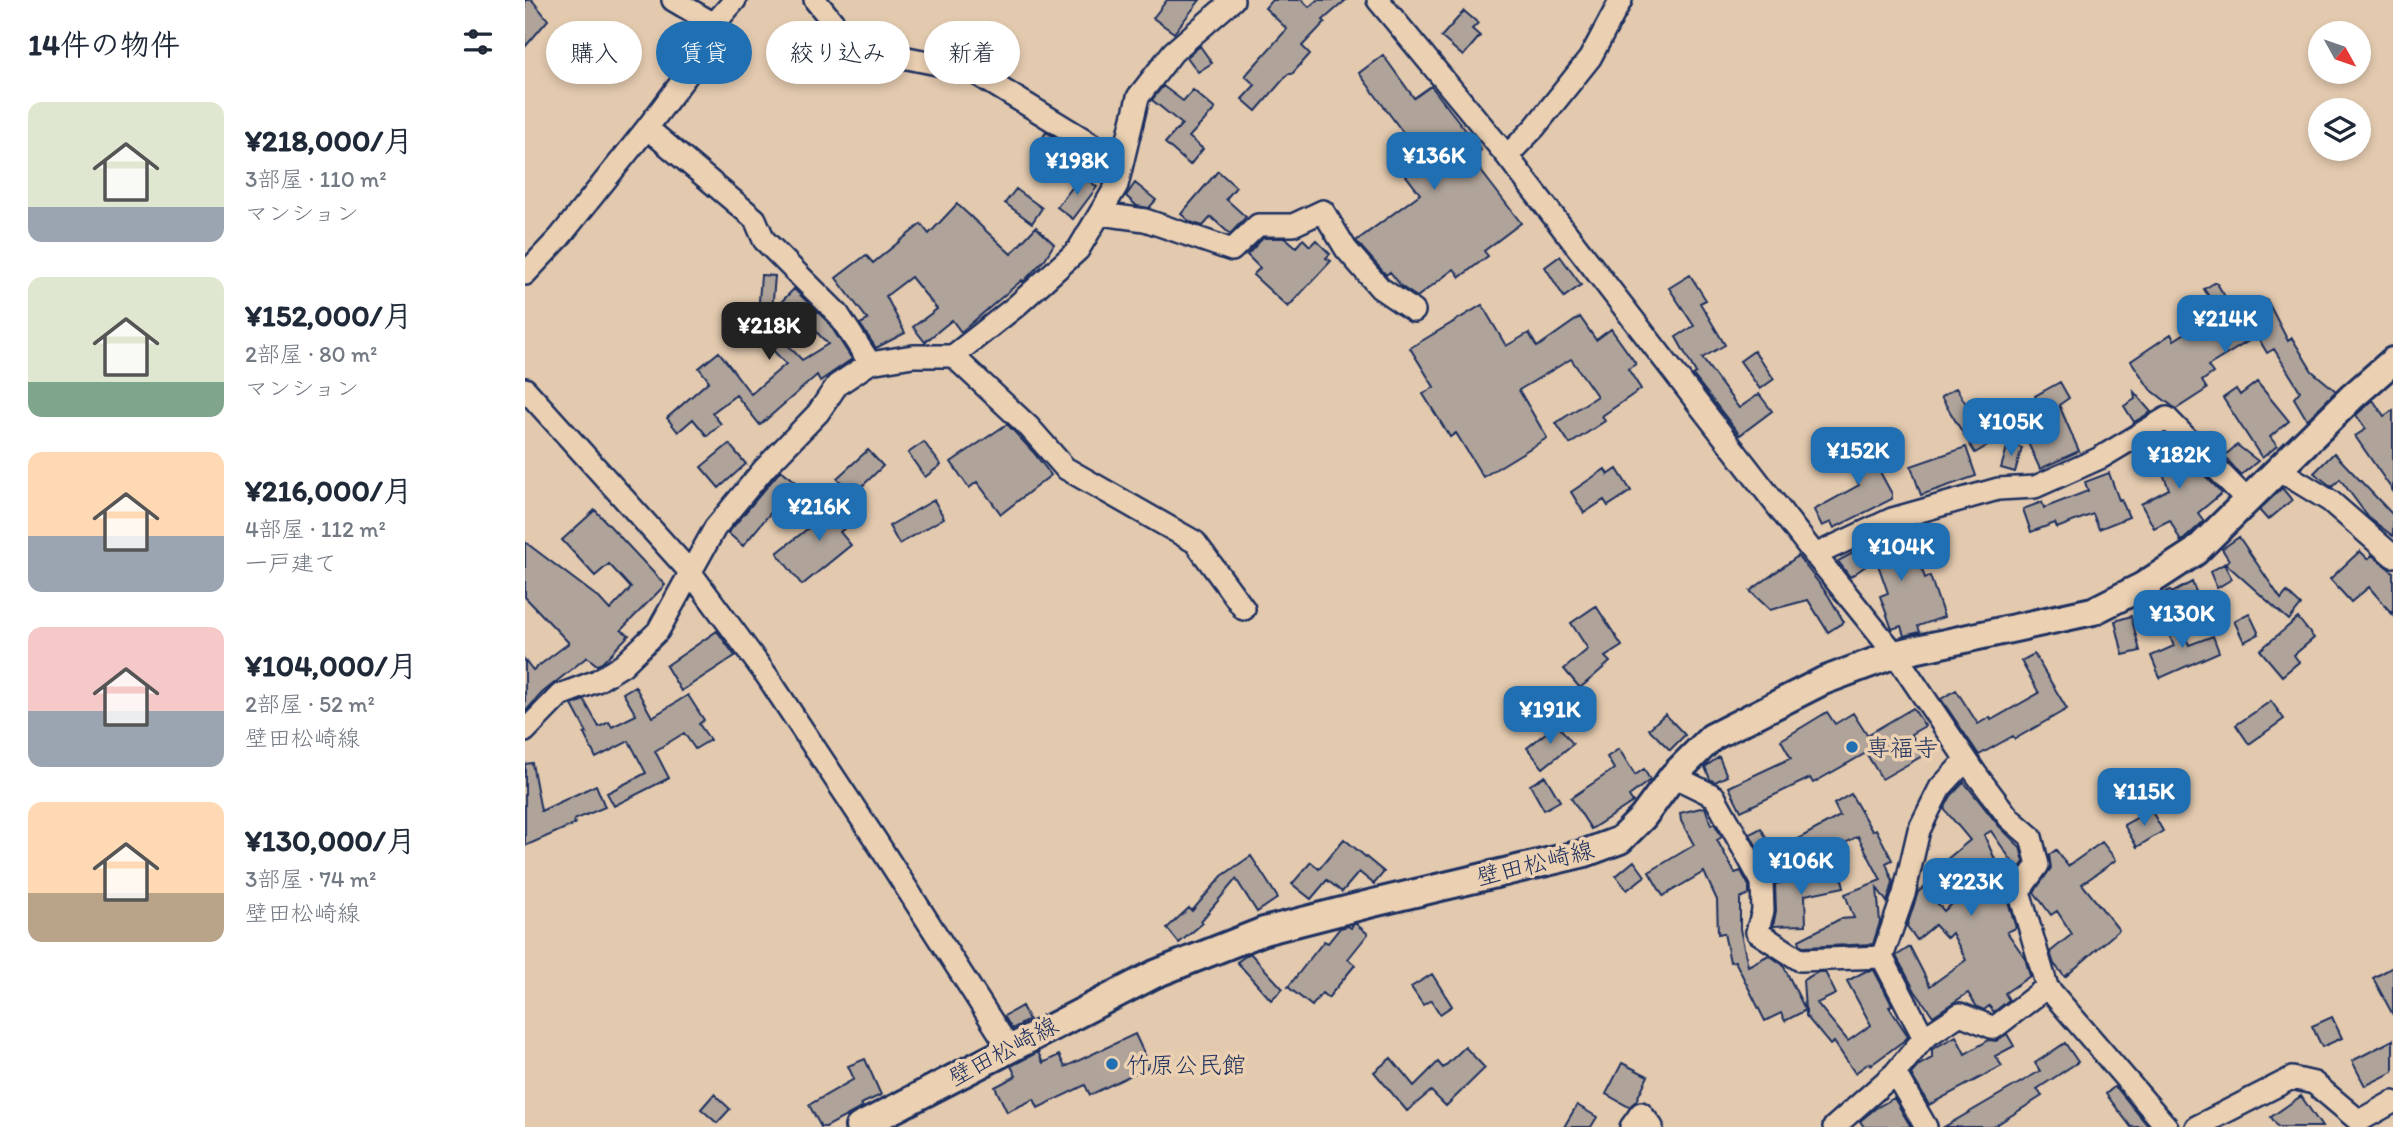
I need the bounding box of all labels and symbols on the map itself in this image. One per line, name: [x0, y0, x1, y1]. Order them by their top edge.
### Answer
north arrow: [2308, 21, 2371, 84]
pin: ¥136K: [1385, 132, 1483, 192]
pin: ¥198K: [1028, 138, 1126, 197]
pin: ¥214K: [2176, 296, 2274, 355]
pin: ¥218K: [720, 302, 818, 362]
pin: ¥105K: [1962, 398, 2060, 458]
pin: ¥152K: [1809, 428, 1907, 487]
pin: ¥182K: [2130, 432, 2228, 491]
pin: ¥216K: [770, 484, 868, 543]
pin: ¥104K: [1852, 524, 1950, 583]
pin: ¥130K: [2133, 590, 2231, 650]
pin: ¥191K: [1501, 686, 1599, 746]
place label: 専福寺: [1866, 733, 1938, 762]
marker: 専福寺: [1844, 739, 1860, 755]
pin: ¥115K: [2095, 768, 2193, 828]
street label: 壁田松崎線: [1473, 834, 1597, 892]
pin: ¥106K: [1752, 838, 1850, 897]
pin: ¥223K: [1922, 858, 2020, 918]
street label: 壁田松崎線: [943, 1010, 1063, 1092]
place label: 竹原公民館: [1126, 1050, 1246, 1079]
marker: 竹原公民館: [1104, 1056, 1120, 1072]

